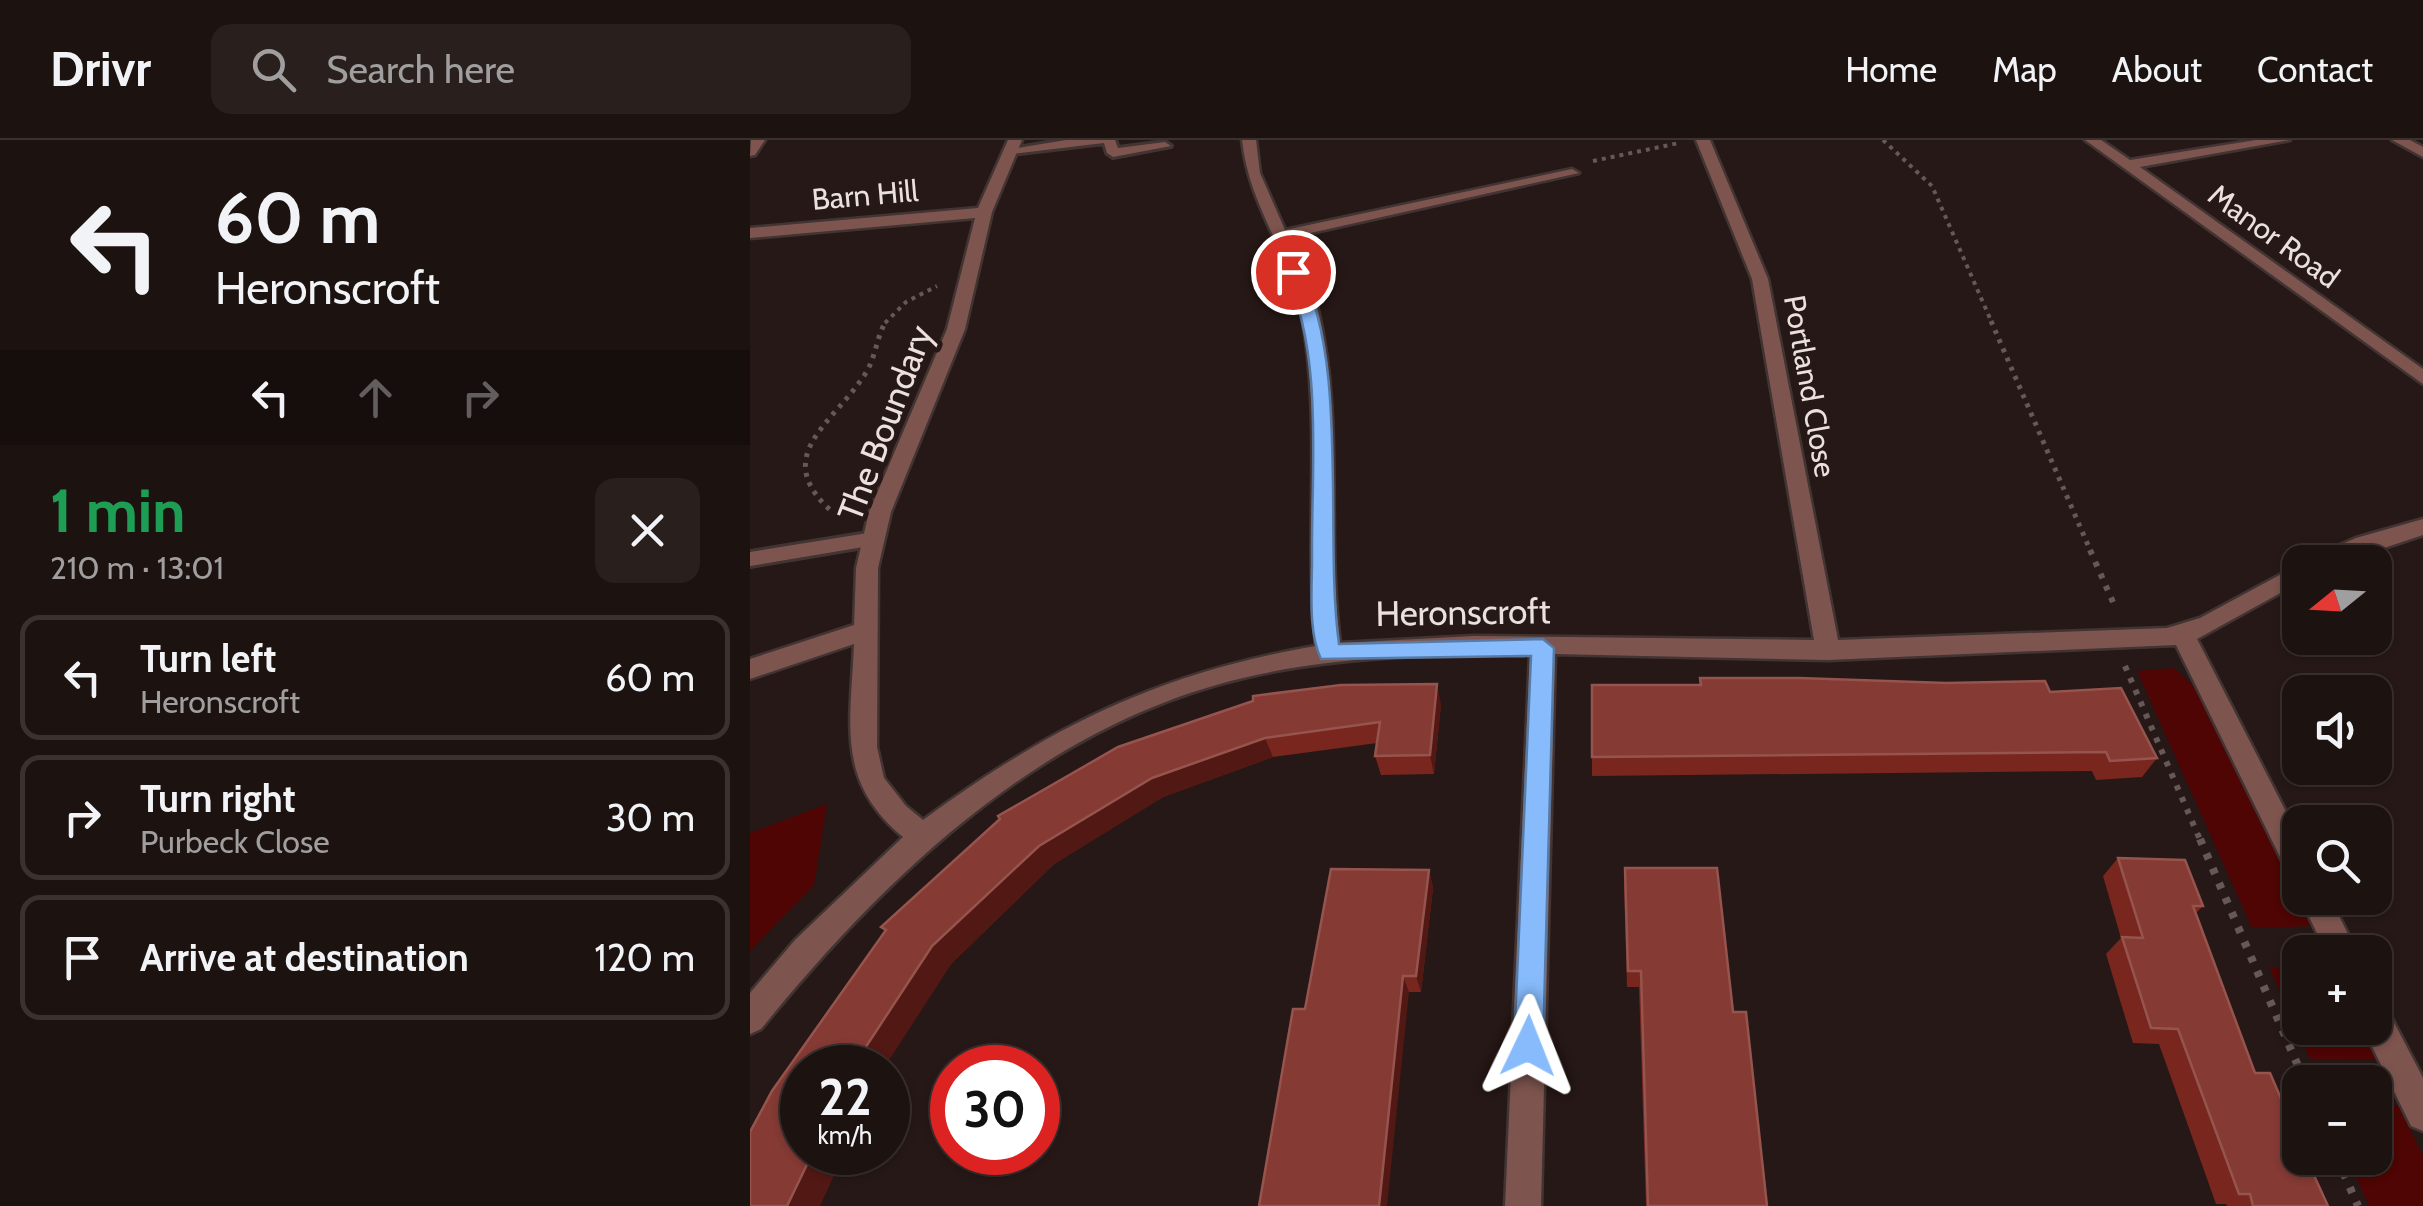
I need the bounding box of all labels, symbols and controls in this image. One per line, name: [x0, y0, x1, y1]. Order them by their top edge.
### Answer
search box: [211, 24, 911, 114]
text: Drivr: [50, 40, 151, 98]
icon: search: [246, 42, 301, 97]
text: Search here: [326, 46, 515, 93]
text: Home: [1845, 48, 1937, 91]
text: Map: [1992, 48, 2057, 91]
text: About: [2112, 48, 2202, 91]
text: Contact: [2257, 48, 2373, 91]
street label: Barn Hill: [810, 172, 920, 218]
text: 60 m: [215, 175, 380, 261]
street label: Manor Road: [2201, 176, 2347, 296]
icon: left: [50, 180, 180, 310]
pin: [1251, 230, 1336, 315]
icon: arrive: [1266, 245, 1321, 300]
text: Heronscroft: [215, 261, 440, 315]
street label: Portland Close: [1776, 292, 1844, 480]
street label: The Boundary: [828, 319, 942, 527]
icon: left: [243, 370, 298, 425]
icon: ahead: [348, 370, 403, 425]
icon: right: [453, 370, 508, 425]
text: 1 min: [50, 474, 185, 547]
button: close: [595, 478, 700, 583]
north arrow: [2282, 545, 2392, 655]
map controls: [2282, 545, 2392, 1175]
text: 210 m · 13:01: [50, 548, 224, 587]
street label: Heronscroft: [1375, 589, 1551, 635]
text: Turn left: [140, 635, 276, 682]
icon: left: [55, 650, 110, 705]
text: 60 m: [605, 654, 695, 701]
button: sound: [2282, 675, 2392, 785]
text: Heronscroft: [140, 682, 300, 721]
text: Turn right: [140, 775, 296, 822]
icon: right: [55, 790, 110, 845]
text: 30 m: [606, 794, 695, 841]
button: search: [2282, 805, 2392, 915]
text: Purbeck Close: [140, 822, 330, 861]
icon: arrive: [55, 930, 110, 985]
text: Arrive at destination: [140, 934, 469, 981]
text: 120 m: [594, 934, 695, 981]
button: +: [2282, 935, 2392, 1045]
position arrow: [1476, 994, 1580, 1098]
speed limit sign: 30: [930, 1045, 1060, 1175]
button: −: [2282, 1065, 2392, 1175]
text: 22: [819, 1067, 871, 1128]
text: km/h: [818, 1120, 872, 1150]

